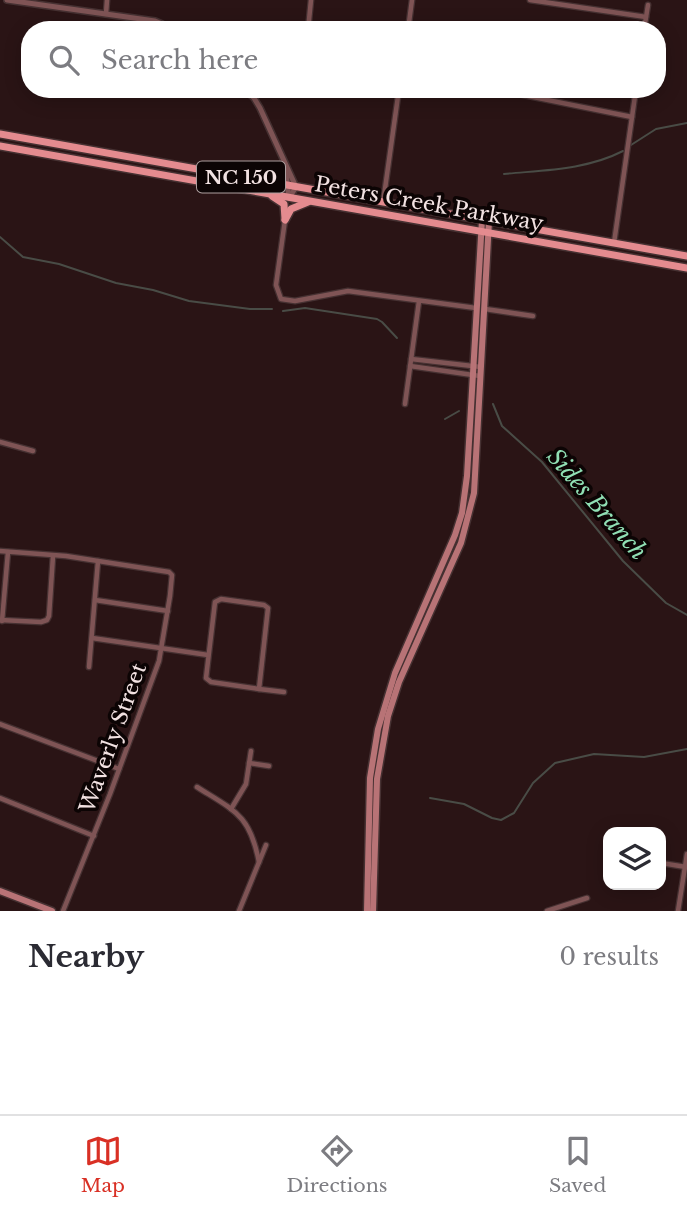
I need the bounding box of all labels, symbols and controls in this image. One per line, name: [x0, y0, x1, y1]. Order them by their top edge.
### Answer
search box: [21, 21, 666, 98]
icon: search: [45, 41, 83, 79]
text: Search here: [101, 44, 258, 76]
road number: NC 150: [197, 162, 285, 192]
street label: Peters Creek Parkway: [313, 171, 546, 237]
water label: Sides Branch: [541, 443, 653, 565]
street label: Waverly Street: [74, 660, 152, 817]
map controls: [603, 827, 666, 890]
button: layers: [603, 827, 666, 890]
text: Nearby: [28, 938, 144, 975]
text: 0 results: [560, 943, 659, 971]
tab: Map: [81, 1132, 125, 1197]
tab: Directions: [286, 1132, 387, 1197]
tab: Saved: [549, 1132, 606, 1197]

